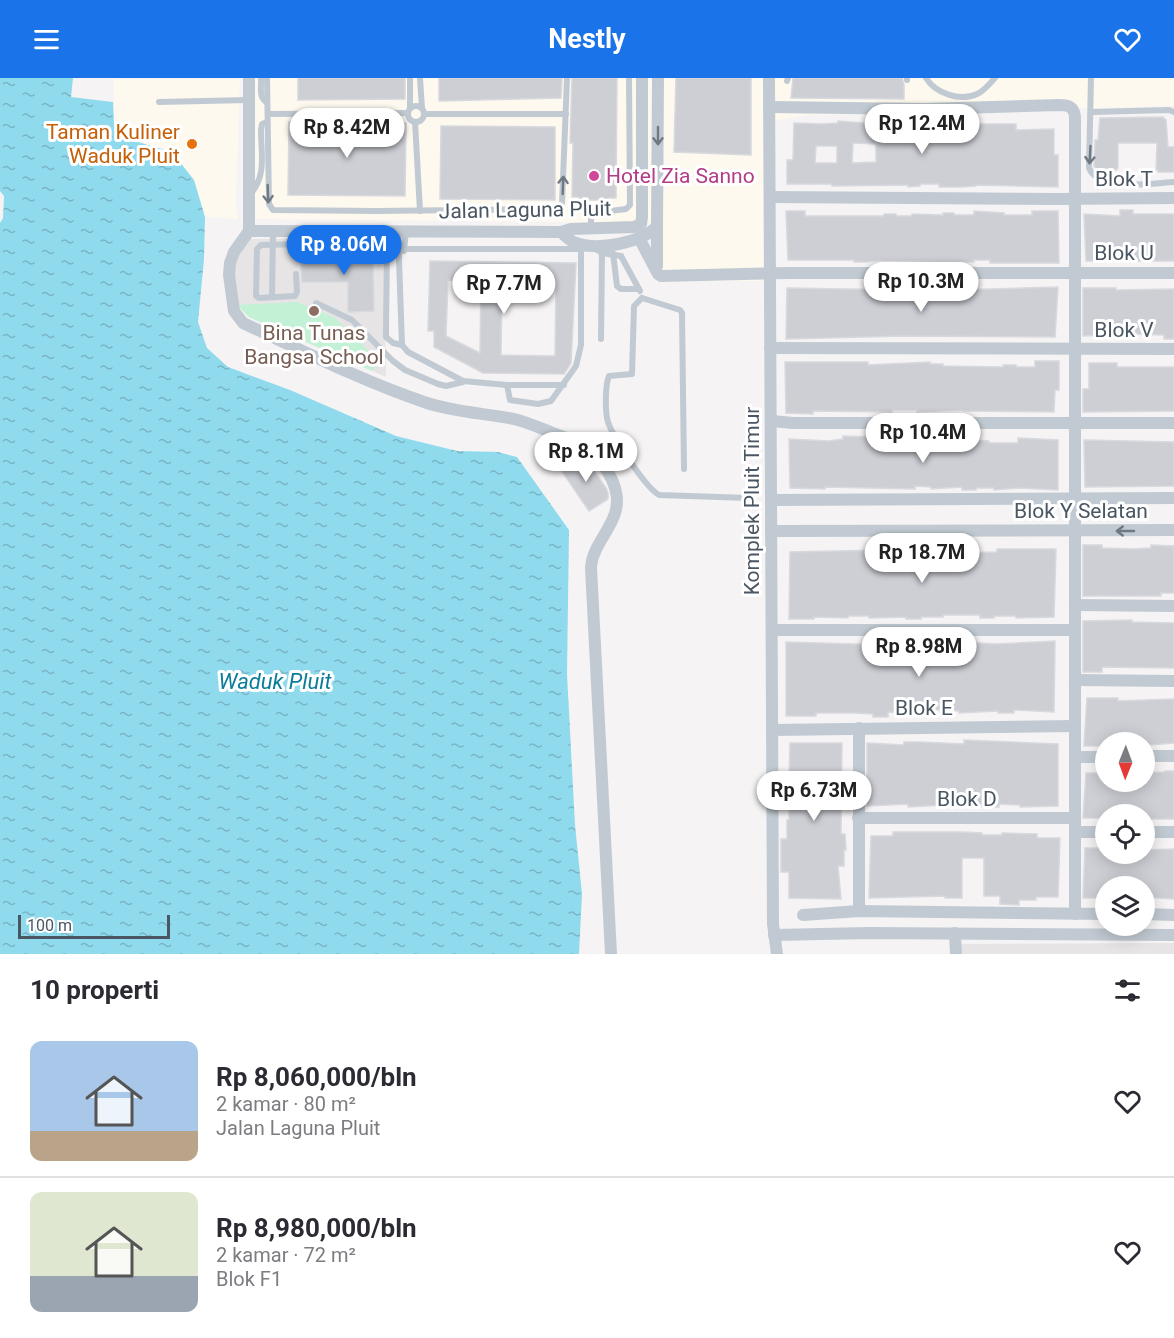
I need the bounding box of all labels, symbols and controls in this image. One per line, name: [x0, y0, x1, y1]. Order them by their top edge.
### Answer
icon: menu: [30, 23, 63, 56]
text: Nestly: [548, 23, 626, 55]
icon: heart: [1111, 23, 1144, 56]
pin: Rp 12.4M: [860, 104, 984, 155]
pin: Rp 8.42M: [285, 108, 409, 159]
text: Rp 12.4M: [879, 111, 965, 135]
text: Rp 8.42M: [304, 115, 390, 139]
place label: Taman Kuliner Waduk Pluit: [46, 120, 180, 168]
one-way arrow: [652, 126, 664, 146]
marker: Taman Kuliner Waduk Pluit: [185, 137, 199, 151]
one-way arrow: [1084, 144, 1095, 164]
place label: Hotel Zia Sanno: [606, 164, 755, 188]
street label: Blok T: [1095, 167, 1154, 191]
marker: Hotel Zia Sanno: [587, 169, 601, 183]
one-way arrow: [557, 175, 568, 195]
one-way arrow: [263, 183, 274, 203]
street label: Jalan Laguna Pluit: [439, 196, 612, 224]
pin: Rp 8.06M: [282, 225, 406, 276]
text: Rp 8.06M: [301, 232, 387, 256]
street label: Blok U: [1094, 241, 1154, 265]
pin: Rp 10.3M: [859, 262, 983, 313]
pin: Rp 7.7M: [449, 264, 559, 315]
text: Rp 10.3M: [878, 269, 964, 293]
text: Rp 7.7M: [466, 271, 542, 295]
marker: Bina Tunas Bangsa School: [307, 304, 321, 318]
street label: Blok V: [1094, 318, 1154, 342]
place label: Bina Tunas Bangsa School: [244, 321, 384, 369]
street label: Komplek Pluit Timur: [740, 407, 764, 595]
pin: Rp 10.4M: [861, 413, 985, 464]
text: Rp 10.4M: [880, 420, 966, 444]
pin: Rp 8.1M: [531, 432, 641, 483]
text: Rp 8.1M: [548, 439, 624, 463]
street label: Blok Y Selatan: [1014, 499, 1148, 523]
one-way arrow: [1115, 525, 1135, 537]
pin: Rp 18.7M: [860, 533, 984, 584]
text: Rp 18.7M: [879, 540, 965, 564]
pin: Rp 8.98M: [857, 627, 981, 678]
text: Rp 8.98M: [876, 634, 962, 658]
water label: Waduk Pluit: [219, 669, 332, 694]
street label: Blok E: [895, 696, 953, 720]
north arrow: [1095, 732, 1155, 792]
map controls: [1095, 732, 1155, 936]
pin: Rp 6.73M: [752, 771, 876, 822]
text: Rp 6.73M: [771, 778, 857, 802]
street label: Blok D: [937, 787, 997, 811]
button: locate: [1095, 804, 1155, 864]
button: layers: [1095, 876, 1155, 936]
scale bar: [18, 912, 170, 940]
text: 100 m: [27, 916, 72, 935]
icon: filters: [1111, 974, 1144, 1007]
text: 10 properti: [30, 975, 159, 1005]
text: Rp 8,060,000/bln: [216, 1062, 417, 1092]
icon: home: [78, 1065, 150, 1137]
icon: heart: [1111, 1085, 1144, 1118]
text: 2 kamar · 80 m²: [216, 1092, 356, 1116]
text: Jalan Laguna Pluit: [216, 1116, 380, 1140]
text: Rp 8,980,000/bln: [216, 1213, 417, 1243]
icon: home: [78, 1216, 150, 1288]
icon: heart: [1111, 1236, 1144, 1269]
text: 2 kamar · 72 m²: [216, 1243, 356, 1267]
text: Blok F1: [216, 1267, 282, 1291]

